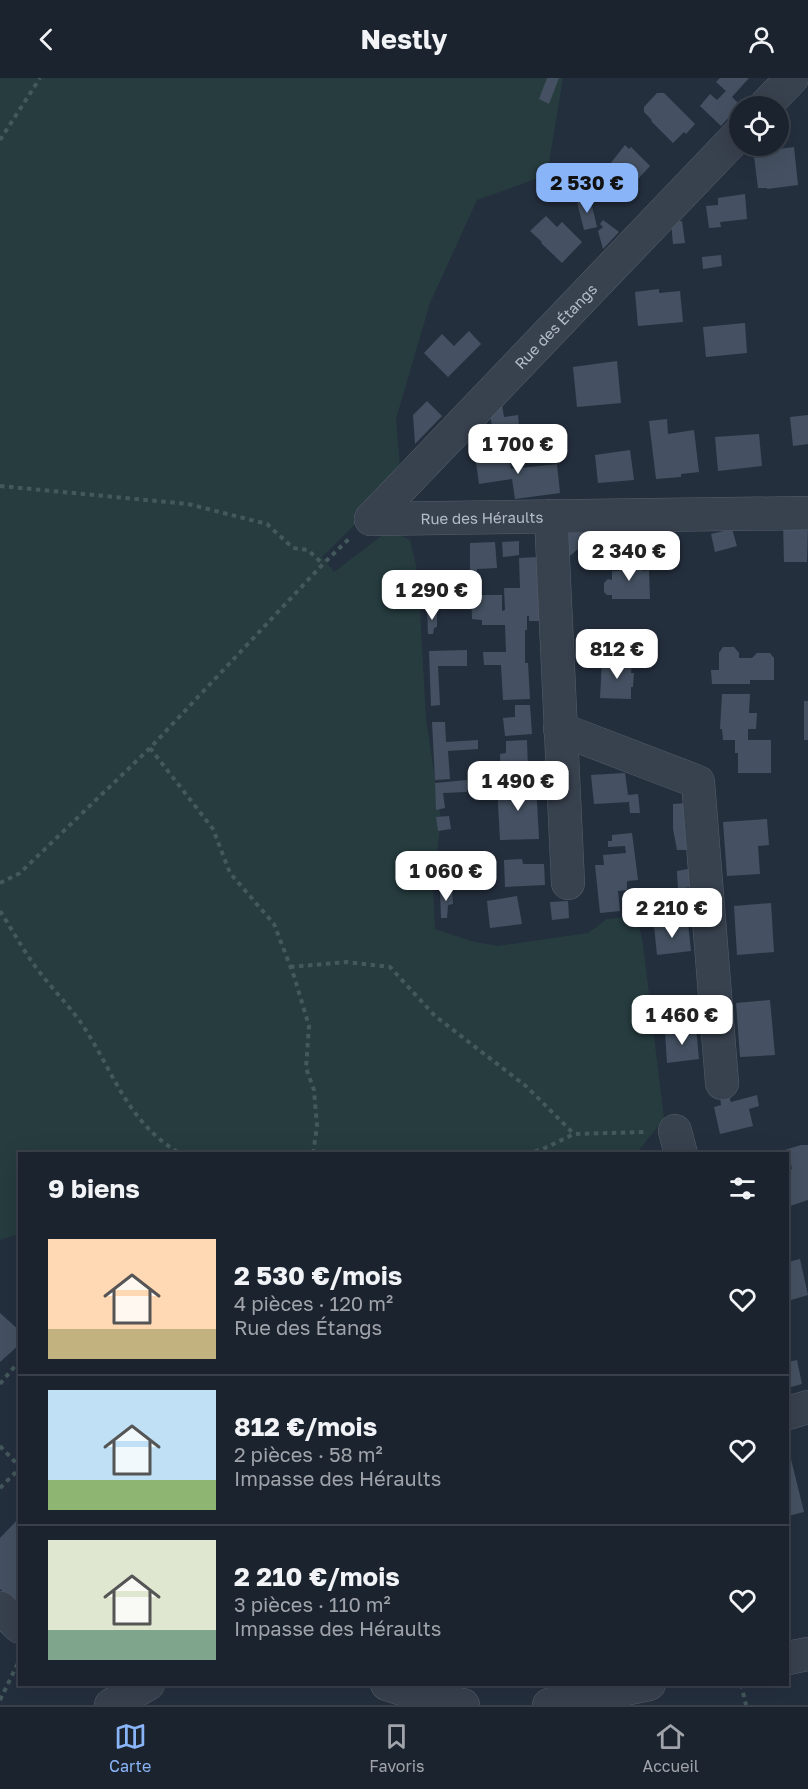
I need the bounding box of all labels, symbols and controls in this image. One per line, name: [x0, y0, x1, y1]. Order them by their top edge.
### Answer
icon: back: [30, 23, 63, 56]
text: Nestly: [361, 23, 447, 55]
icon: person: [745, 23, 778, 56]
map controls: [729, 96, 789, 156]
button: locate: [729, 96, 789, 156]
pin: 2 530 €: [532, 163, 642, 214]
text: 2 530 €: [550, 170, 624, 194]
street label: Rue des Étangs: [511, 280, 600, 372]
pin: 1 700 €: [463, 424, 573, 475]
text: 1 700 €: [482, 431, 554, 455]
street label: Rue des Héraults: [420, 508, 544, 527]
pin: 2 340 €: [574, 531, 684, 582]
text: 2 340 €: [592, 538, 666, 562]
pin: 1 290 €: [377, 570, 487, 621]
text: 1 290 €: [396, 577, 468, 601]
pin: 812 €: [575, 629, 659, 680]
text: 812 €: [590, 636, 644, 660]
pin: 1 490 €: [463, 761, 573, 812]
text: 1 490 €: [482, 768, 554, 792]
pin: 1 060 €: [391, 851, 501, 902]
text: 1 060 €: [409, 858, 483, 882]
pin: 2 210 €: [617, 888, 727, 939]
text: 2 210 €: [636, 895, 708, 919]
pin: 1 460 €: [627, 995, 737, 1046]
text: 1 460 €: [646, 1002, 718, 1026]
icon: filters: [726, 1172, 759, 1205]
text: 9 biens: [48, 1173, 140, 1204]
text: 2 530 €/mois: [234, 1260, 402, 1291]
icon: home: [96, 1263, 168, 1335]
icon: heart: [726, 1283, 759, 1316]
text: 4 pièces · 120 m²: [234, 1291, 393, 1315]
text: Rue des Étangs: [234, 1315, 382, 1339]
text: 812 €/mois: [234, 1411, 377, 1442]
icon: home: [96, 1414, 168, 1486]
icon: heart: [726, 1434, 759, 1467]
text: 2 pièces · 58 m²: [234, 1442, 383, 1466]
text: Impasse des Héraults: [234, 1466, 441, 1490]
text: 2 210 €/mois: [234, 1561, 400, 1592]
icon: home: [96, 1564, 168, 1636]
icon: heart: [726, 1584, 759, 1617]
text: 3 pièces · 110 m²: [234, 1592, 391, 1616]
text: Impasse des Héraults: [234, 1616, 441, 1640]
tab: Carte: [109, 1720, 151, 1776]
tab: Favoris: [369, 1720, 424, 1776]
tab: Accueil: [643, 1720, 699, 1776]

